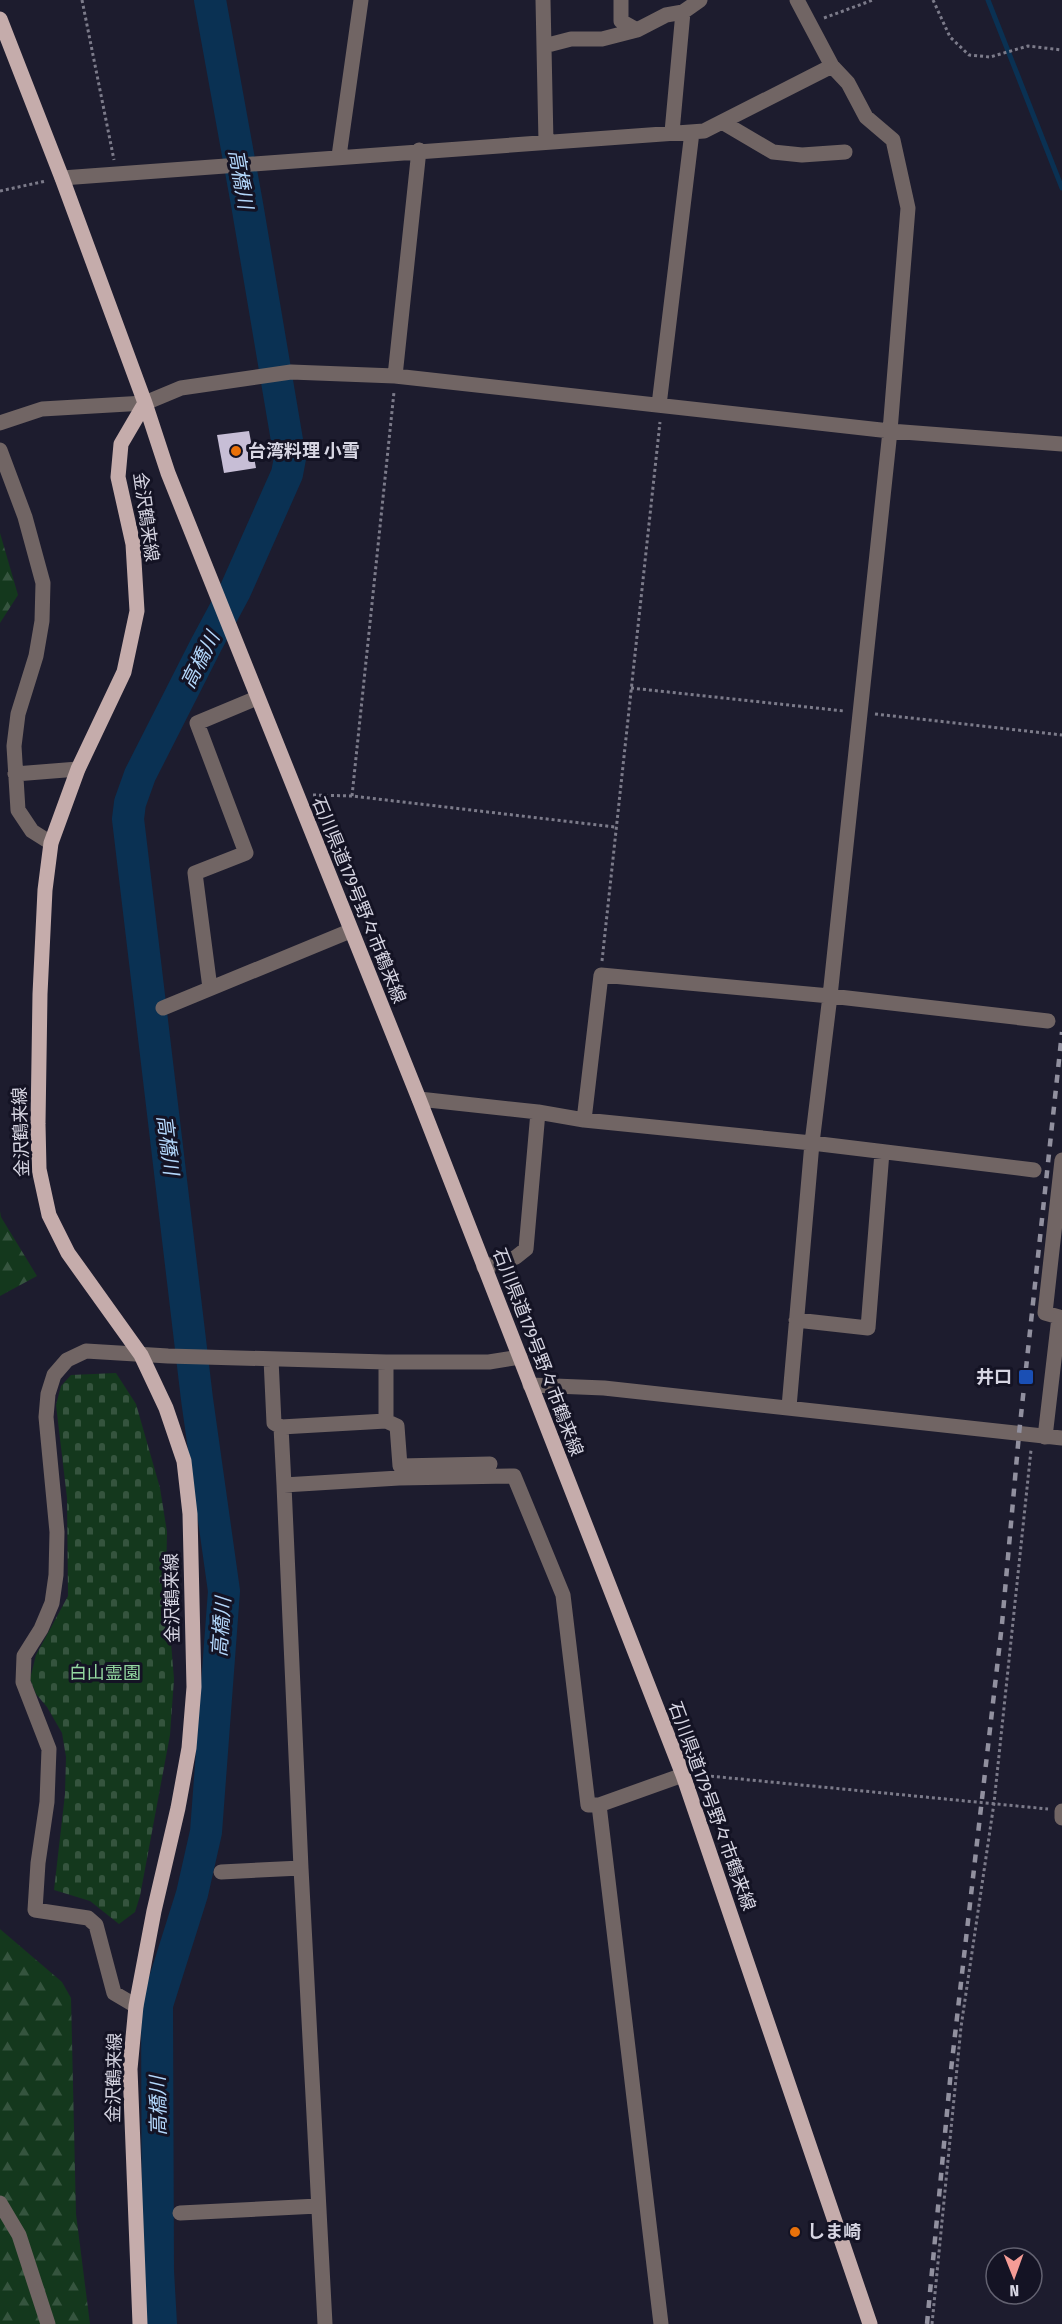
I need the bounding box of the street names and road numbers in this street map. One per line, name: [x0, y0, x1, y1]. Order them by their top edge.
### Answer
street label: 金沢鶴来線: [129, 471, 163, 563]
street label: 石川県道179号野々市鶴来線: [307, 794, 411, 1006]
street label: 金沢鶴来線: [8, 1087, 34, 1177]
street label: 石川県道179号野々市鶴来線: [488, 1245, 588, 1459]
street label: 金沢鶴来線: [160, 1553, 184, 1643]
street label: 石川県道179号野々市鶴来線: [664, 1698, 760, 1914]
street label: 金沢鶴来線: [102, 2033, 126, 2123]

